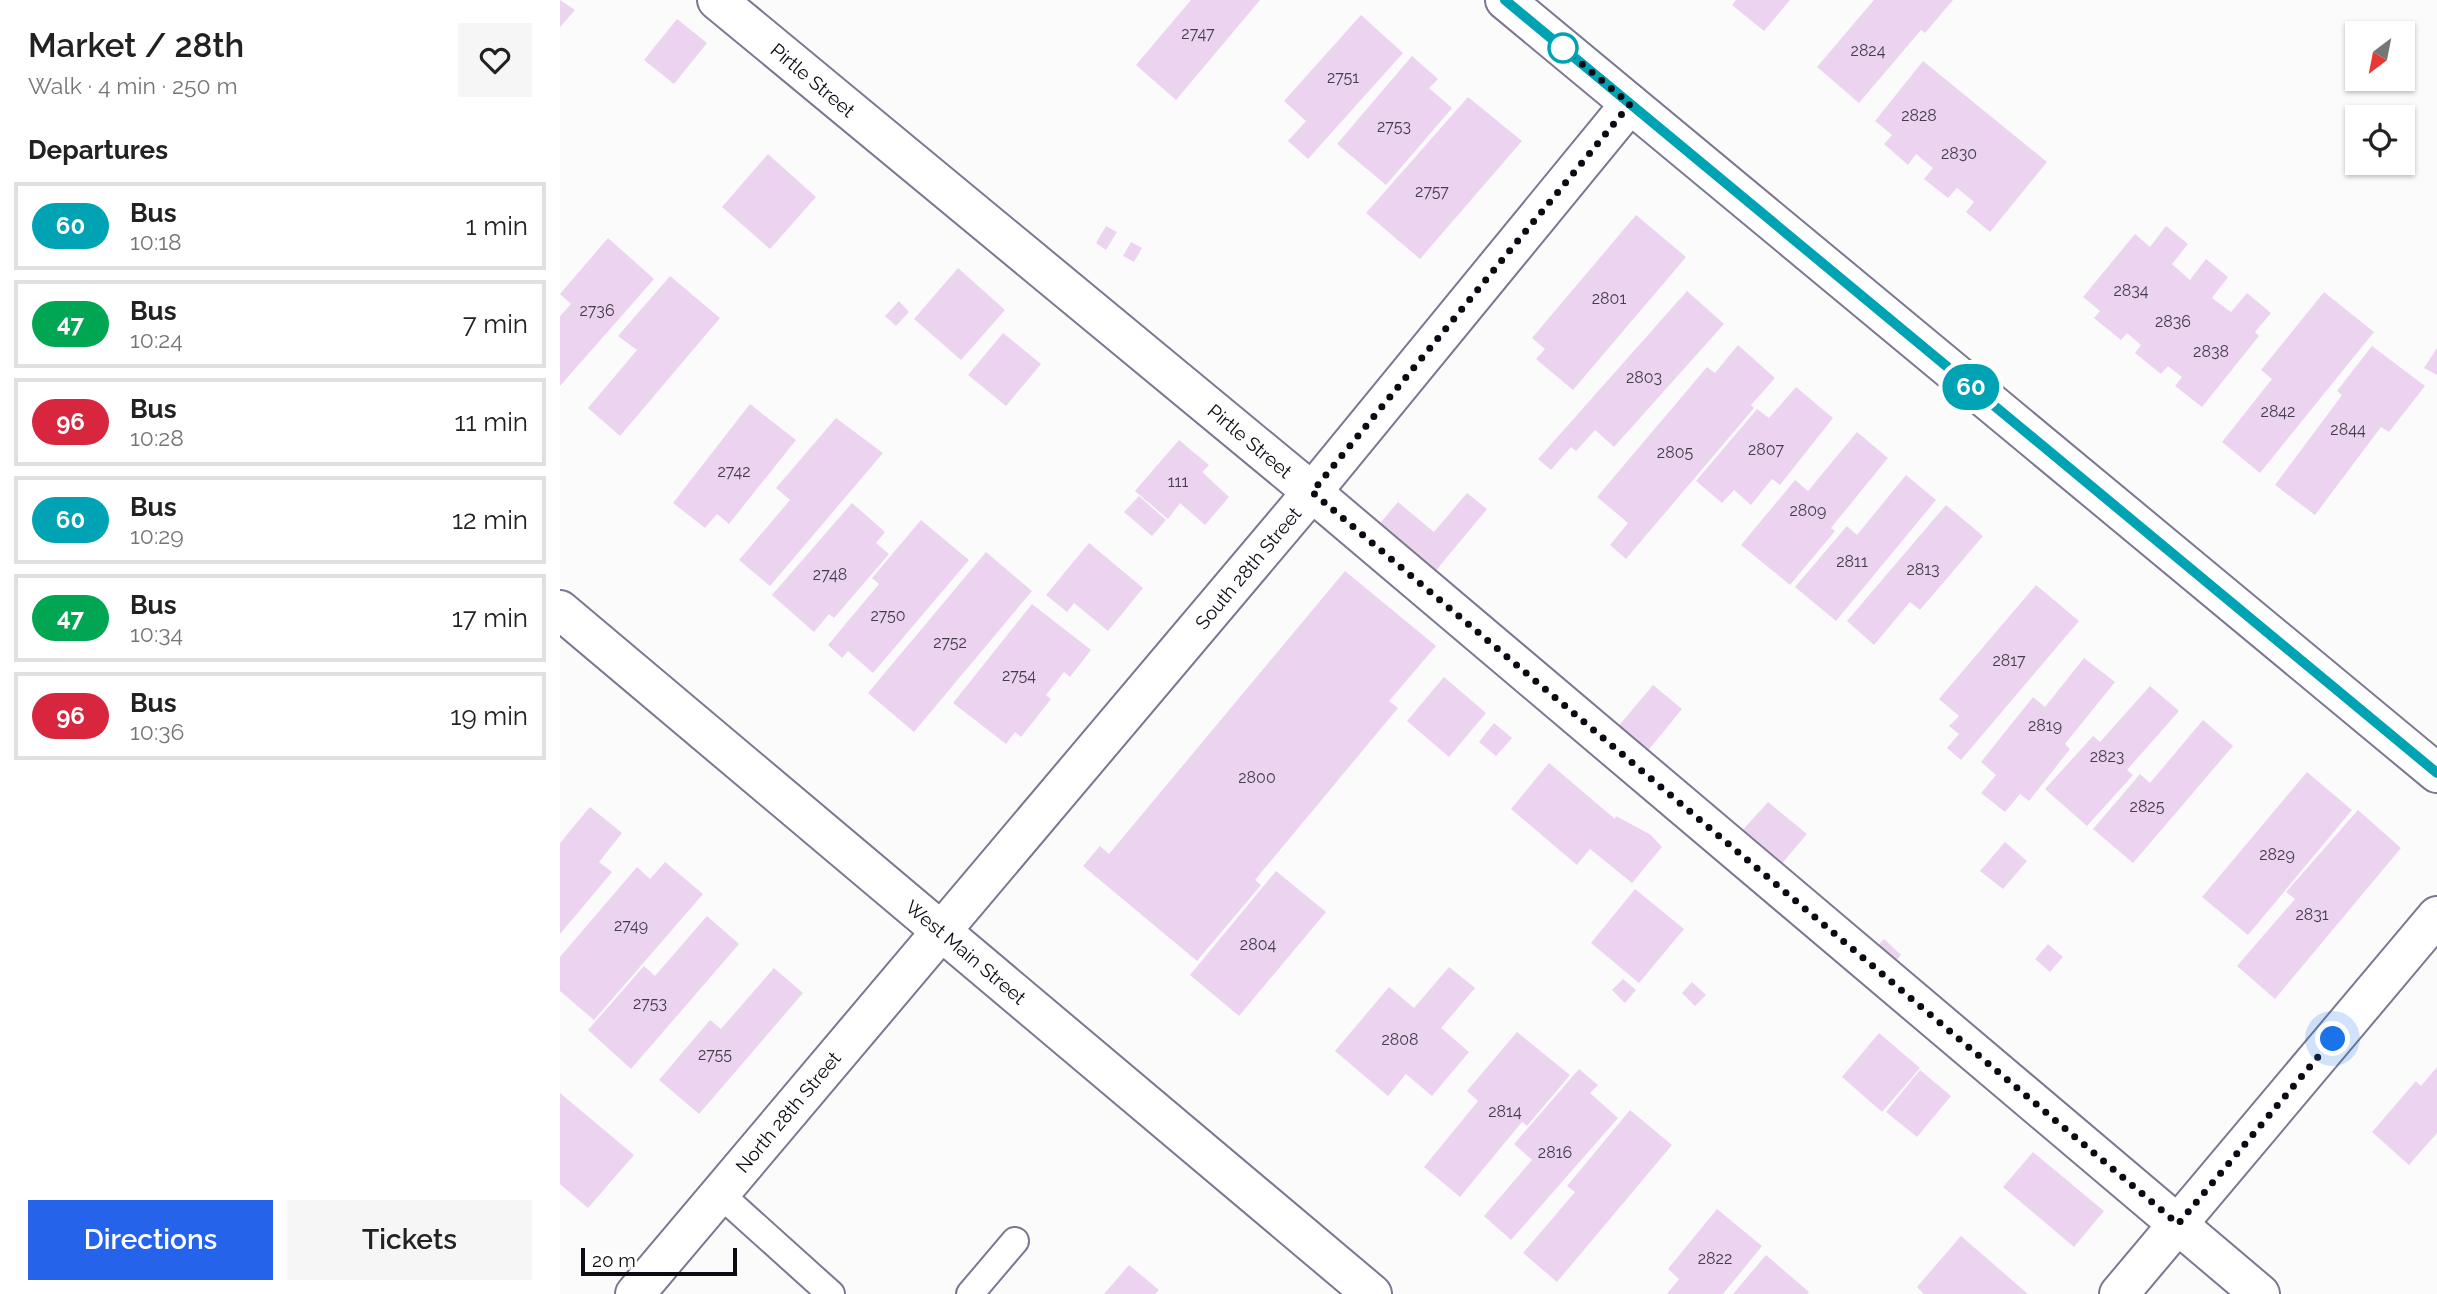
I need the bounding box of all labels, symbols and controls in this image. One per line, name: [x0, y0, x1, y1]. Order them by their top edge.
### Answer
north arrow: [2345, 21, 2415, 91]
map controls: [2345, 21, 2415, 175]
button: heart: [458, 23, 532, 97]
house number: 2747: [1181, 24, 1215, 43]
text: Market / 28th: [28, 26, 244, 65]
unlabelled marker: [1548, 33, 1578, 63]
street label: Pirtle Street: [767, 39, 860, 122]
house number: 2824: [1851, 41, 1886, 60]
house number: 2751: [1327, 68, 1359, 87]
text: Walk · 4 min · 250 m: [28, 72, 238, 99]
button: locate: [2345, 105, 2415, 175]
house number: 2828: [1901, 106, 1937, 125]
house number: 2753: [1377, 117, 1411, 136]
text: Departures: [28, 135, 168, 165]
house number: 2830: [1941, 144, 1977, 163]
house number: 2757: [1415, 182, 1449, 201]
text: Bus: [130, 198, 177, 228]
text: 60: [56, 211, 85, 240]
text: 1 min: [466, 211, 528, 241]
text: 10:18: [130, 228, 182, 255]
house number: 2834: [2113, 281, 2149, 300]
house number: 2801: [1592, 289, 1626, 308]
text: Bus: [130, 296, 177, 326]
house number: 2736: [579, 301, 615, 320]
text: 47: [57, 309, 84, 338]
text: 7 min: [463, 309, 528, 339]
house number: 2836: [2155, 312, 2191, 331]
text: 10:24: [130, 326, 183, 353]
house number: 2838: [2193, 342, 2229, 361]
line badge: 60: [1940, 364, 2002, 410]
house number: 2803: [1626, 368, 1662, 387]
text: 60: [1956, 372, 1986, 401]
text: Bus: [130, 394, 177, 424]
street label: Pirtle Street: [1204, 400, 1297, 483]
house number: 2842: [2261, 402, 2295, 421]
text: 96: [56, 407, 85, 436]
text: 11 min: [454, 407, 528, 437]
house number: 2844: [2330, 420, 2366, 439]
text: 10:28: [130, 424, 184, 451]
house number: 2807: [1748, 440, 1784, 459]
house number: 2805: [1657, 443, 1693, 462]
house number: 2742: [717, 462, 751, 481]
house number: 111: [1168, 472, 1188, 491]
text: Bus: [130, 492, 177, 522]
house number: 2809: [1790, 501, 1827, 520]
street label: South 28th Street: [1191, 502, 1306, 633]
text: 60: [56, 505, 85, 534]
text: 12 min: [452, 505, 528, 535]
text: 10:29: [130, 522, 184, 549]
house number: 2811: [1836, 552, 1868, 571]
house number: 2813: [1906, 560, 1940, 579]
house number: 2748: [813, 565, 847, 584]
text: Bus: [130, 590, 177, 620]
text: 47: [57, 603, 84, 632]
text: 17 min: [452, 603, 528, 633]
house number: 2750: [870, 606, 906, 625]
text: 10:34: [130, 620, 183, 647]
house number: 2752: [933, 633, 967, 652]
house number: 2817: [1992, 651, 2026, 670]
house number: 2754: [1002, 666, 1036, 685]
text: Bus: [130, 688, 177, 718]
text: 96: [56, 701, 85, 730]
text: 19 min: [450, 701, 528, 731]
house number: 2819: [2028, 716, 2062, 735]
text: 10:36: [130, 718, 184, 745]
house number: 2823: [2090, 747, 2124, 766]
house number: 2800: [1238, 768, 1276, 787]
house number: 2825: [2130, 797, 2165, 816]
house number: 2829: [2259, 845, 2295, 864]
street label: West Main Street: [902, 895, 1031, 1009]
house number: 2831: [2295, 905, 2329, 924]
house number: 2749: [614, 916, 648, 935]
house number: 2804: [1240, 935, 1276, 954]
house number: 2753: [633, 994, 667, 1013]
your location: [2315, 1021, 2350, 1056]
house number: 2808: [1381, 1030, 1419, 1049]
house number: 2755: [698, 1045, 732, 1064]
street label: North 28th Street: [731, 1047, 845, 1177]
house number: 2814: [1488, 1102, 1522, 1121]
house number: 2816: [1538, 1143, 1572, 1162]
button: Directions: [28, 1200, 273, 1280]
button: Tickets: [287, 1200, 532, 1280]
scale bar: [581, 1245, 737, 1277]
text: 20 m: [592, 1249, 636, 1271]
house number: 2822: [1698, 1249, 1732, 1268]

